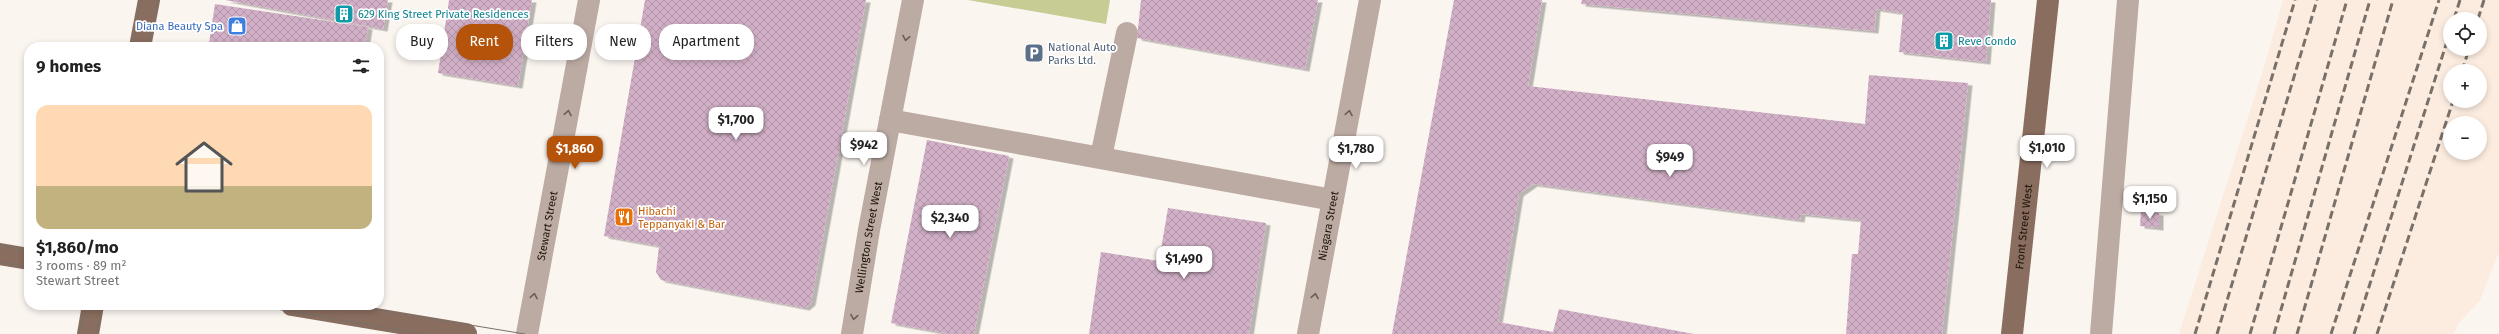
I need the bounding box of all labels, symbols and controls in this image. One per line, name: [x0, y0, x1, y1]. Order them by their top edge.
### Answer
building icon: 629 King Street Private Residences: [333, 3, 355, 25]
place label: 629 King Street Private Residences: [358, 8, 529, 21]
map controls: [2443, 12, 2487, 160]
button: locate: [2443, 12, 2487, 56]
shop icon: Diana Beauty Spa: [226, 15, 248, 37]
place label: Diana Beauty Spa: [136, 20, 223, 33]
chip: Buy: [396, 24, 448, 60]
chip: Rent: [456, 24, 513, 60]
chip: Filters: [521, 24, 587, 60]
chip: New: [595, 24, 651, 60]
chip: Apartment: [659, 24, 754, 60]
building icon: Reve Condo: [1933, 30, 1955, 52]
one-way arrow: [902, 35, 910, 41]
place label: Reve Condo: [1958, 35, 2017, 48]
place label: National Auto Parks Ltd.: [1048, 41, 1116, 67]
parking icon: National Auto Parks Ltd.: [1023, 42, 1045, 64]
icon: filters: [350, 55, 372, 77]
text: 9 homes: [36, 56, 101, 77]
button: +: [2443, 64, 2487, 108]
pin: $1,700: [703, 107, 769, 141]
one-way arrow: [563, 110, 572, 116]
one-way arrow: [1344, 110, 1353, 116]
text: $1,700: [718, 112, 754, 127]
button: −: [2443, 116, 2487, 160]
icon: home: [168, 131, 240, 203]
pin: $942: [840, 132, 888, 166]
pin: $1,010: [2014, 135, 2080, 169]
pin: $1,860: [542, 136, 608, 170]
pin: $1,780: [1323, 136, 1389, 170]
text: $942: [850, 137, 878, 152]
text: $1,010: [2029, 140, 2065, 155]
text: $1,860: [556, 141, 594, 156]
text: $1,780: [1338, 141, 1374, 156]
pin: $949: [1646, 144, 1694, 178]
text: $949: [1656, 149, 1684, 164]
street label: Wellington Street West: [852, 180, 885, 294]
street label: Front Street West: [2013, 183, 2035, 270]
pin: $1,150: [2117, 186, 2183, 220]
street label: Stewart Street: [534, 190, 560, 262]
street label: Niagara Street: [1315, 190, 1341, 262]
text: $1,150: [2132, 191, 2168, 206]
place label: Hibachi Teppanyaki & Bar: [638, 205, 726, 231]
pin: $2,340: [917, 205, 983, 239]
restaurant icon: Hibachi Teppanyaki & Bar: [613, 206, 635, 228]
text: $2,340: [931, 210, 969, 225]
text: $1,860/mo: [36, 237, 119, 258]
pin: $1,490: [1151, 246, 1217, 280]
text: $1,490: [1165, 251, 1203, 266]
text: 3 rooms · 89 m²: [36, 258, 126, 273]
text: Stewart Street: [36, 273, 119, 288]
one-way arrow: [529, 292, 538, 299]
one-way arrow: [1311, 293, 1319, 299]
one-way arrow: [850, 314, 859, 321]

